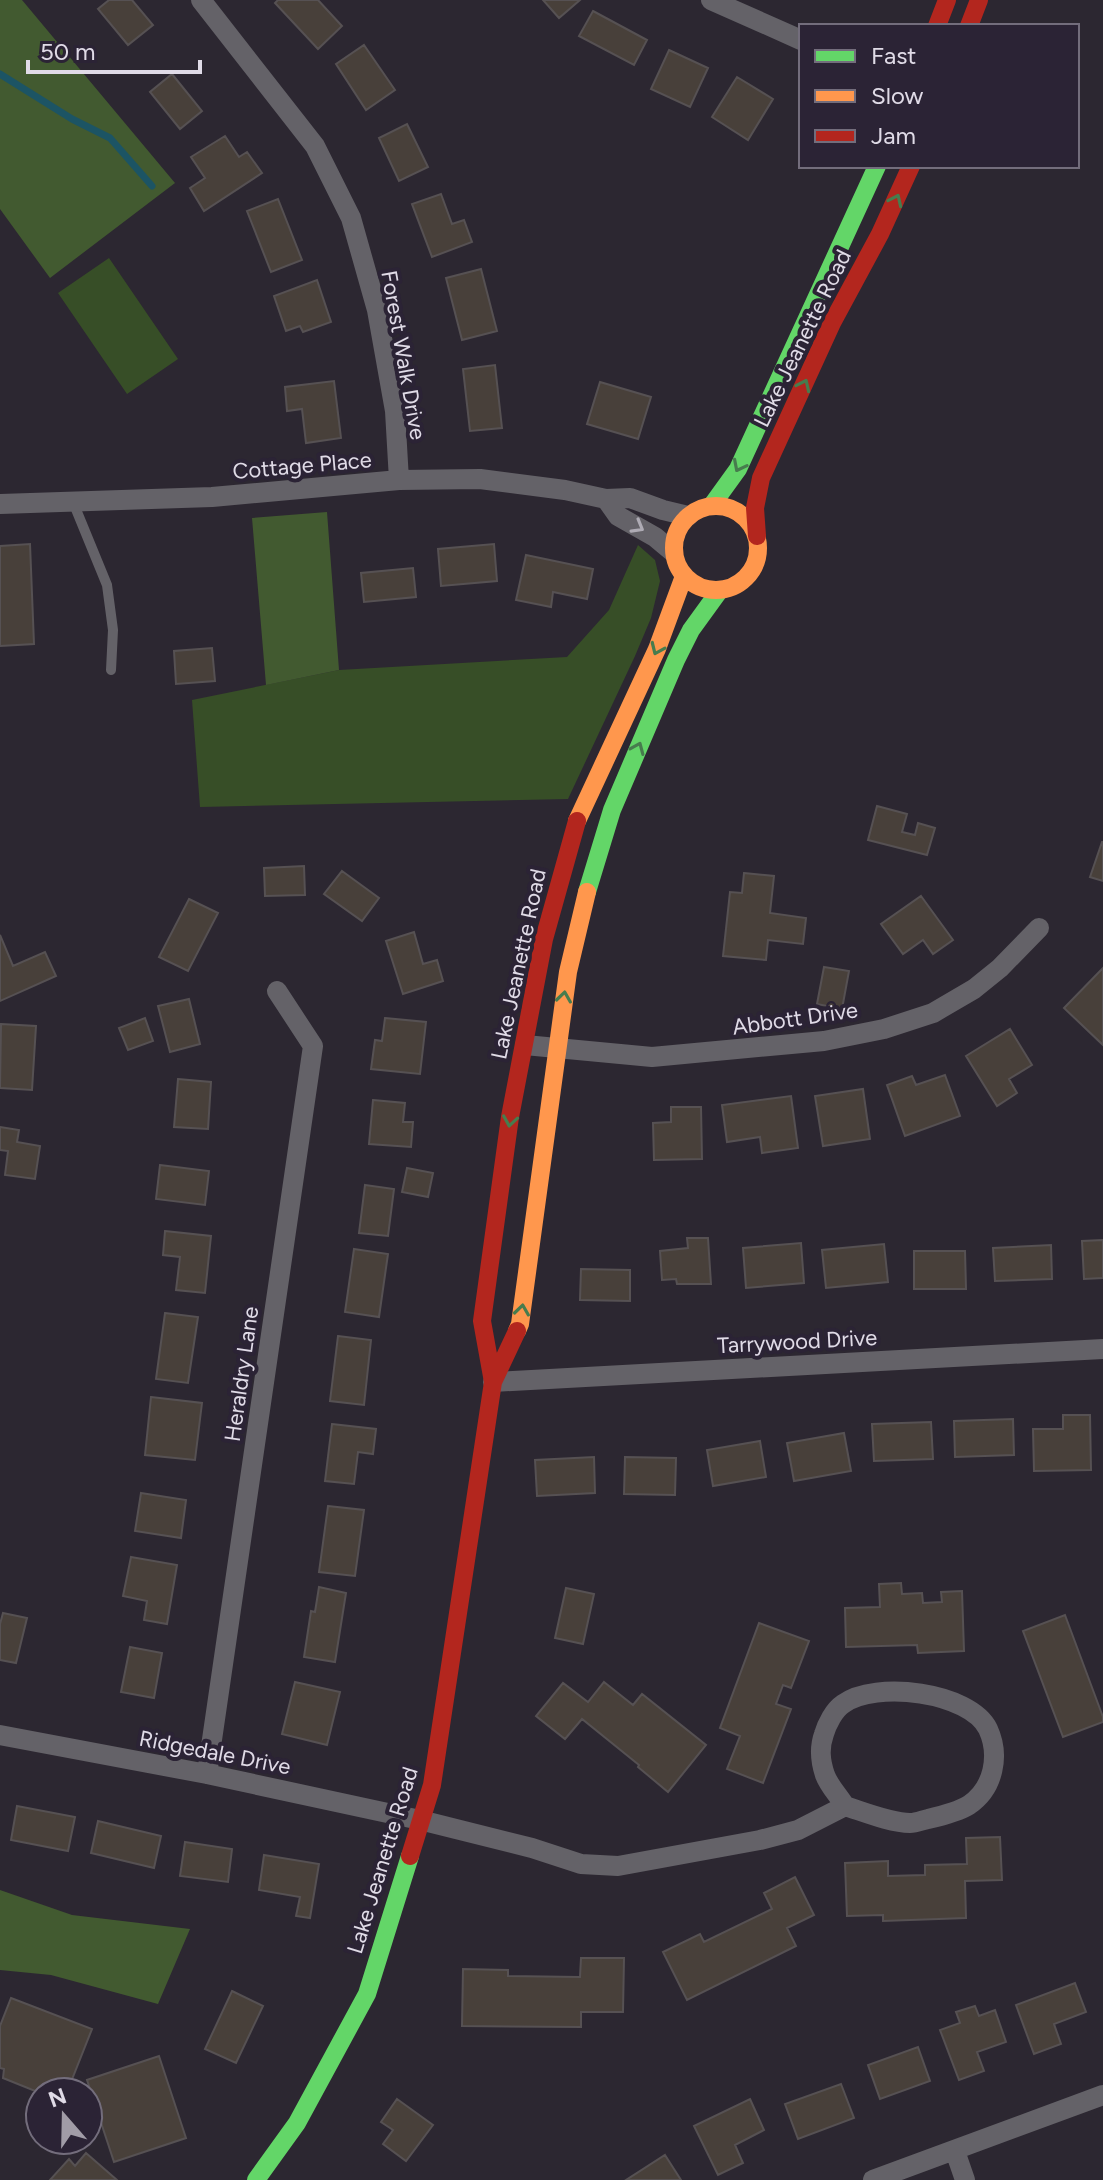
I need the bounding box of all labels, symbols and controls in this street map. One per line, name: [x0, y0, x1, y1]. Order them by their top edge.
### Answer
scale bar: [28, 24, 200, 74]
legend: [799, 24, 1079, 168]
text: 50 m: [40, 37, 96, 66]
text: Fast: [871, 41, 916, 70]
text: Slow: [871, 81, 924, 110]
text: Jam: [871, 121, 916, 150]
one-way arrow: [886, 194, 902, 208]
street label: Lake Jeanette Road: [748, 245, 857, 431]
street label: Forest Walk Drive: [375, 268, 432, 442]
one-way arrow: [794, 378, 810, 393]
street label: Cottage Place: [231, 446, 373, 485]
one-way arrow: [733, 457, 748, 472]
one-way arrow: [629, 517, 644, 533]
one-way arrow: [650, 641, 666, 656]
one-way arrow: [629, 742, 645, 756]
street label: Lake Jeanette Road: [485, 866, 552, 1062]
one-way arrow: [556, 990, 573, 1003]
street label: Abbott Drive: [731, 996, 860, 1041]
one-way arrow: [502, 1114, 519, 1128]
one-way arrow: [513, 1303, 530, 1317]
street label: Heraldry Lane: [219, 1305, 264, 1443]
street label: Tarrywood Drive: [716, 1324, 878, 1359]
street label: Ridgedale Drive: [137, 1725, 293, 1780]
street label: Lake Jeanette Road: [341, 1763, 424, 1957]
north arrow: [24, 2076, 104, 2156]
text: N: [45, 2082, 70, 2113]

